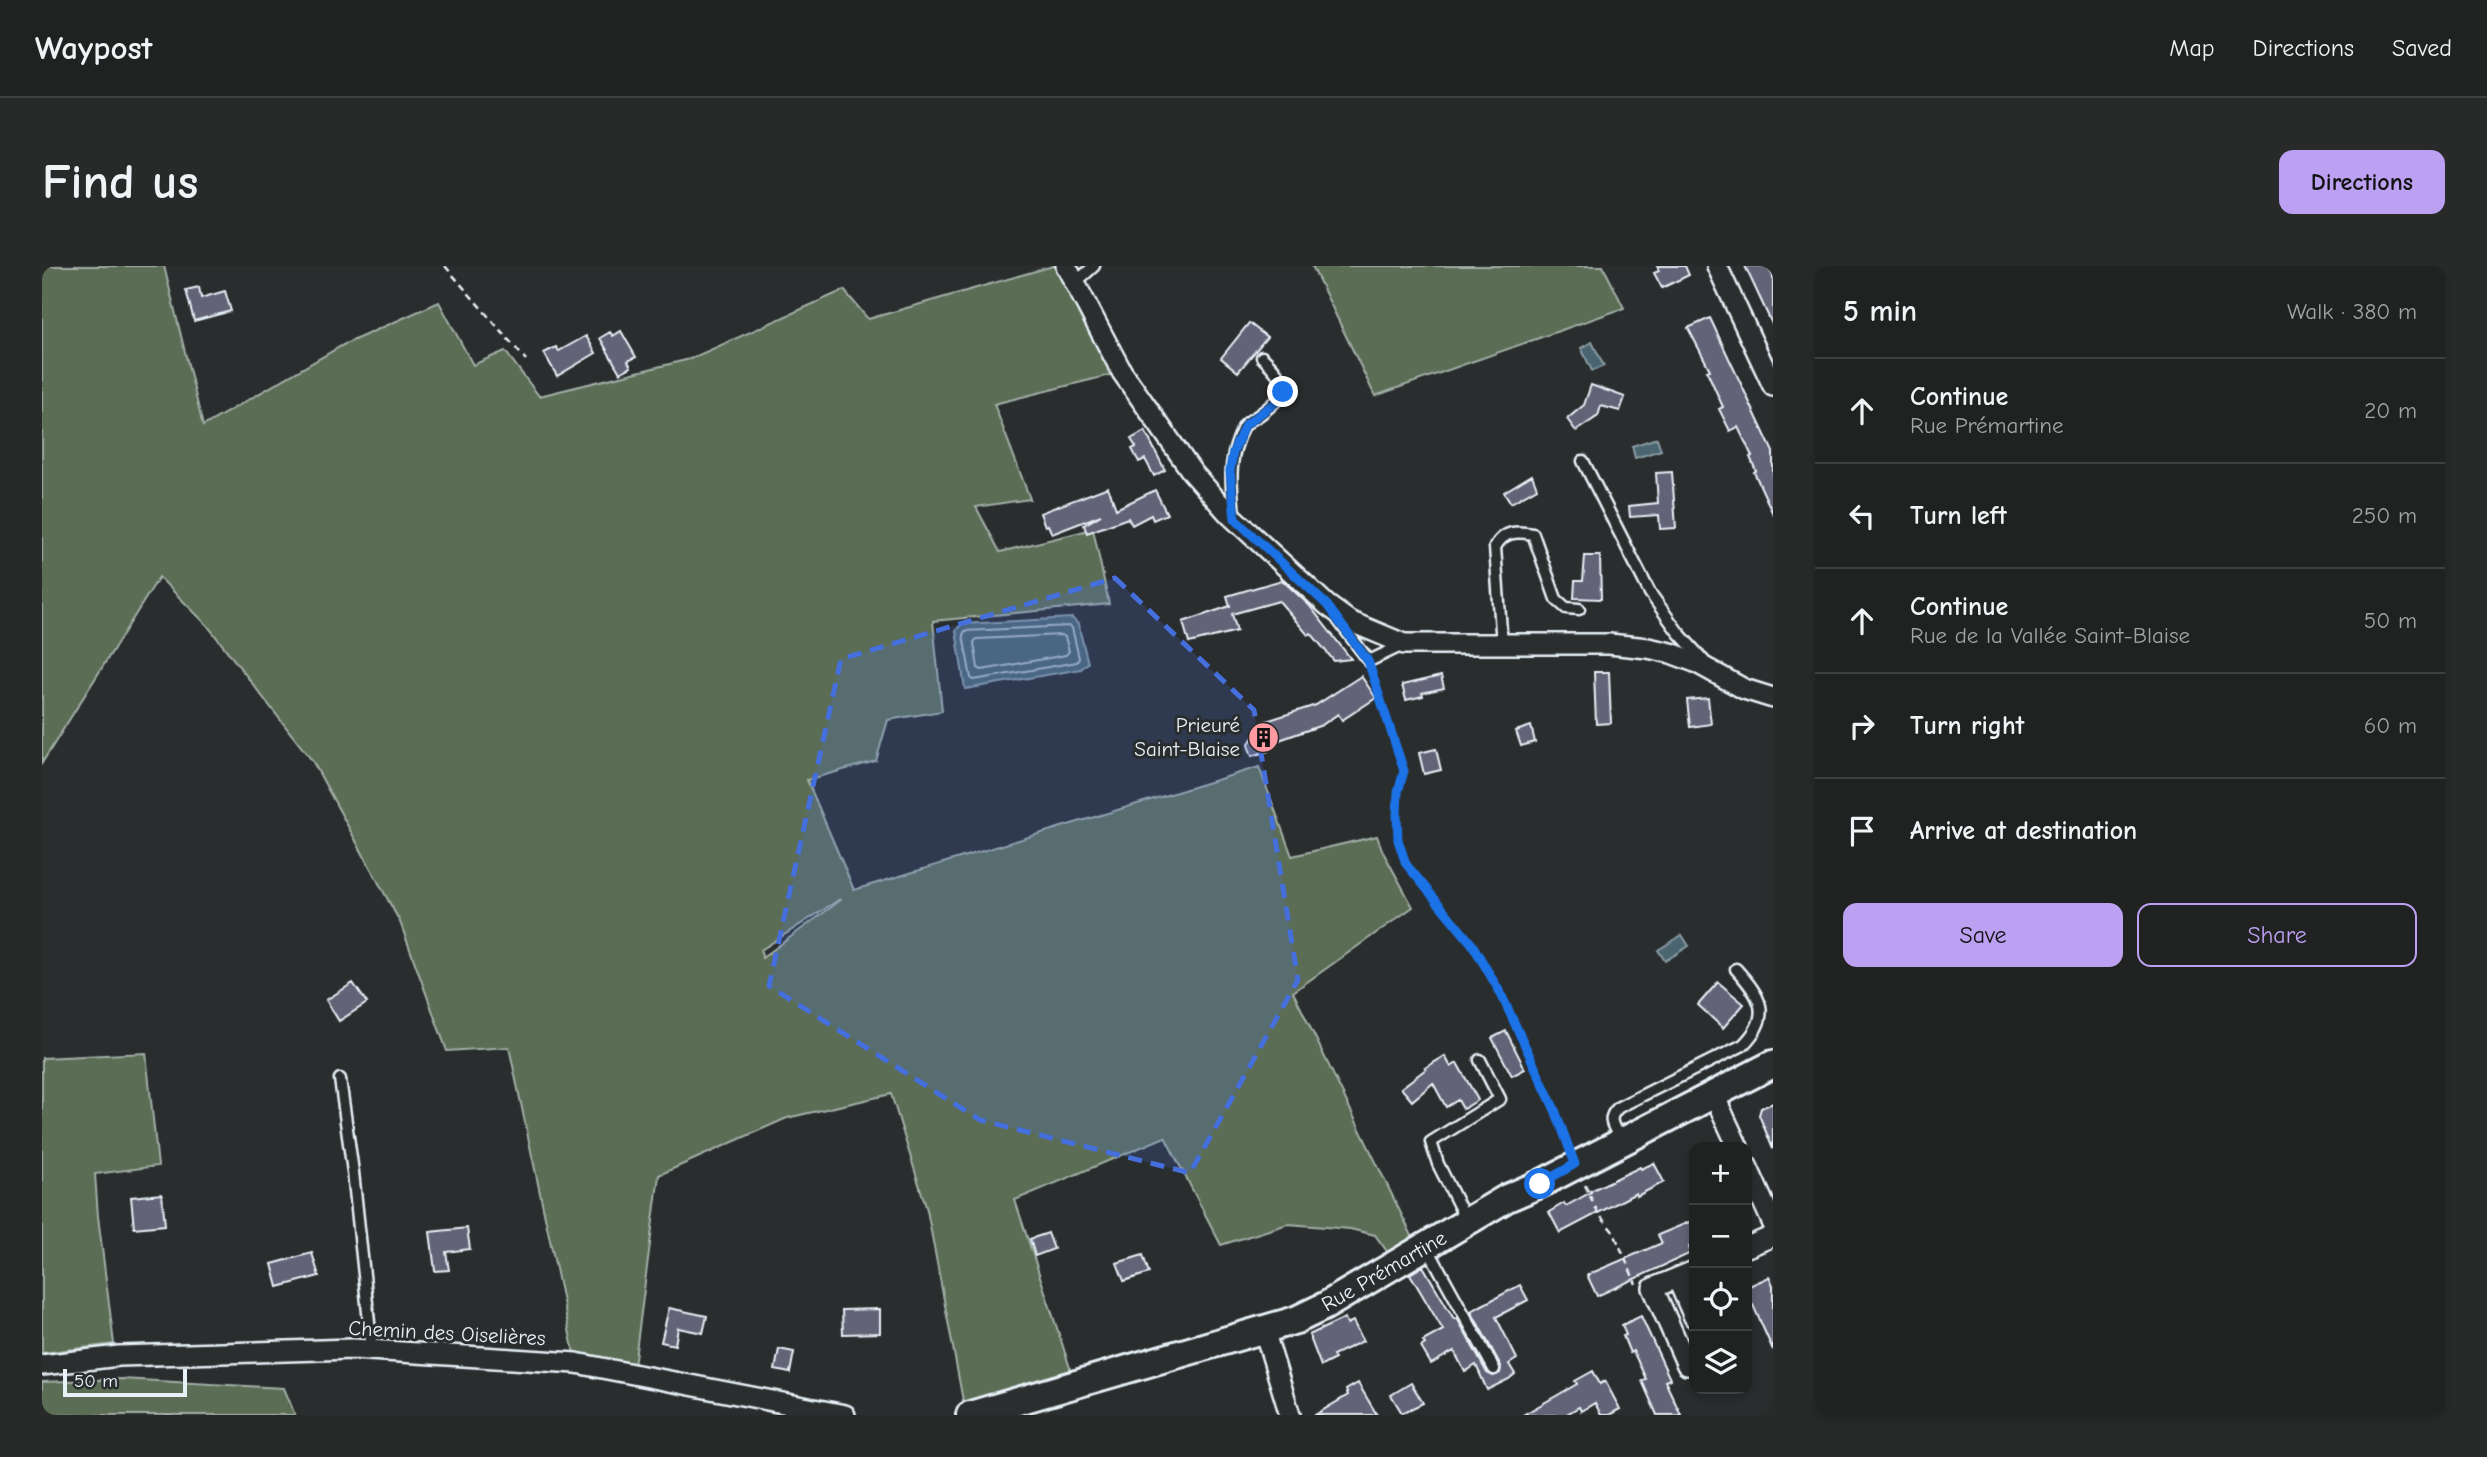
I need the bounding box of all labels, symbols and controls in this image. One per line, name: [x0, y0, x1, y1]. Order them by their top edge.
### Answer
text: Waypost: [35, 29, 152, 67]
text: Map: [2169, 34, 2215, 62]
text: Directions: [2253, 34, 2354, 62]
text: Saved: [2392, 34, 2452, 62]
button: Directions: [2279, 150, 2445, 214]
text: Find us: [42, 154, 198, 210]
text: 5 min: [1843, 294, 1917, 329]
text: Walk · 380 m: [2287, 298, 2417, 325]
route end: [1267, 376, 1298, 407]
text: Continue: [1910, 382, 2008, 412]
icon: ahead: [1843, 392, 1881, 430]
text: 20 m: [2364, 397, 2417, 424]
text: Rue Prémartine: [1910, 412, 2064, 439]
icon: left: [1843, 497, 1881, 535]
text: Turn left: [1910, 501, 2007, 531]
text: 250 m: [2352, 502, 2417, 529]
text: Continue: [1910, 592, 2008, 622]
icon: ahead: [1843, 602, 1881, 640]
text: 50 m: [2364, 607, 2417, 634]
text: Rue de la Vallée Saint-Blaise: [1910, 622, 2190, 649]
icon: right: [1843, 707, 1881, 745]
text: Turn right: [1910, 711, 2024, 741]
text: 60 m: [2364, 712, 2417, 739]
place label: Prieuré Saint-Blaise: [1134, 713, 1240, 761]
building icon: Prieuré Saint-Blaise: [1246, 720, 1280, 754]
icon: arrive: [1843, 812, 1881, 850]
text: Arrive at destination: [1910, 816, 2137, 846]
button: Save: [1843, 903, 2123, 967]
button: Share: [2137, 903, 2417, 967]
map controls: [1689, 1142, 1752, 1394]
button: +: [1689, 1142, 1752, 1205]
route start: [1524, 1168, 1555, 1199]
button: −: [1689, 1205, 1752, 1268]
street label: Rue Prémartine: [1317, 1226, 1451, 1316]
button: locate: [1689, 1268, 1752, 1331]
street label: Chemin des Oiselières: [348, 1316, 546, 1350]
button: layers: [1689, 1331, 1752, 1394]
scale bar: [63, 1366, 187, 1398]
text: 50 m: [74, 1370, 118, 1392]

